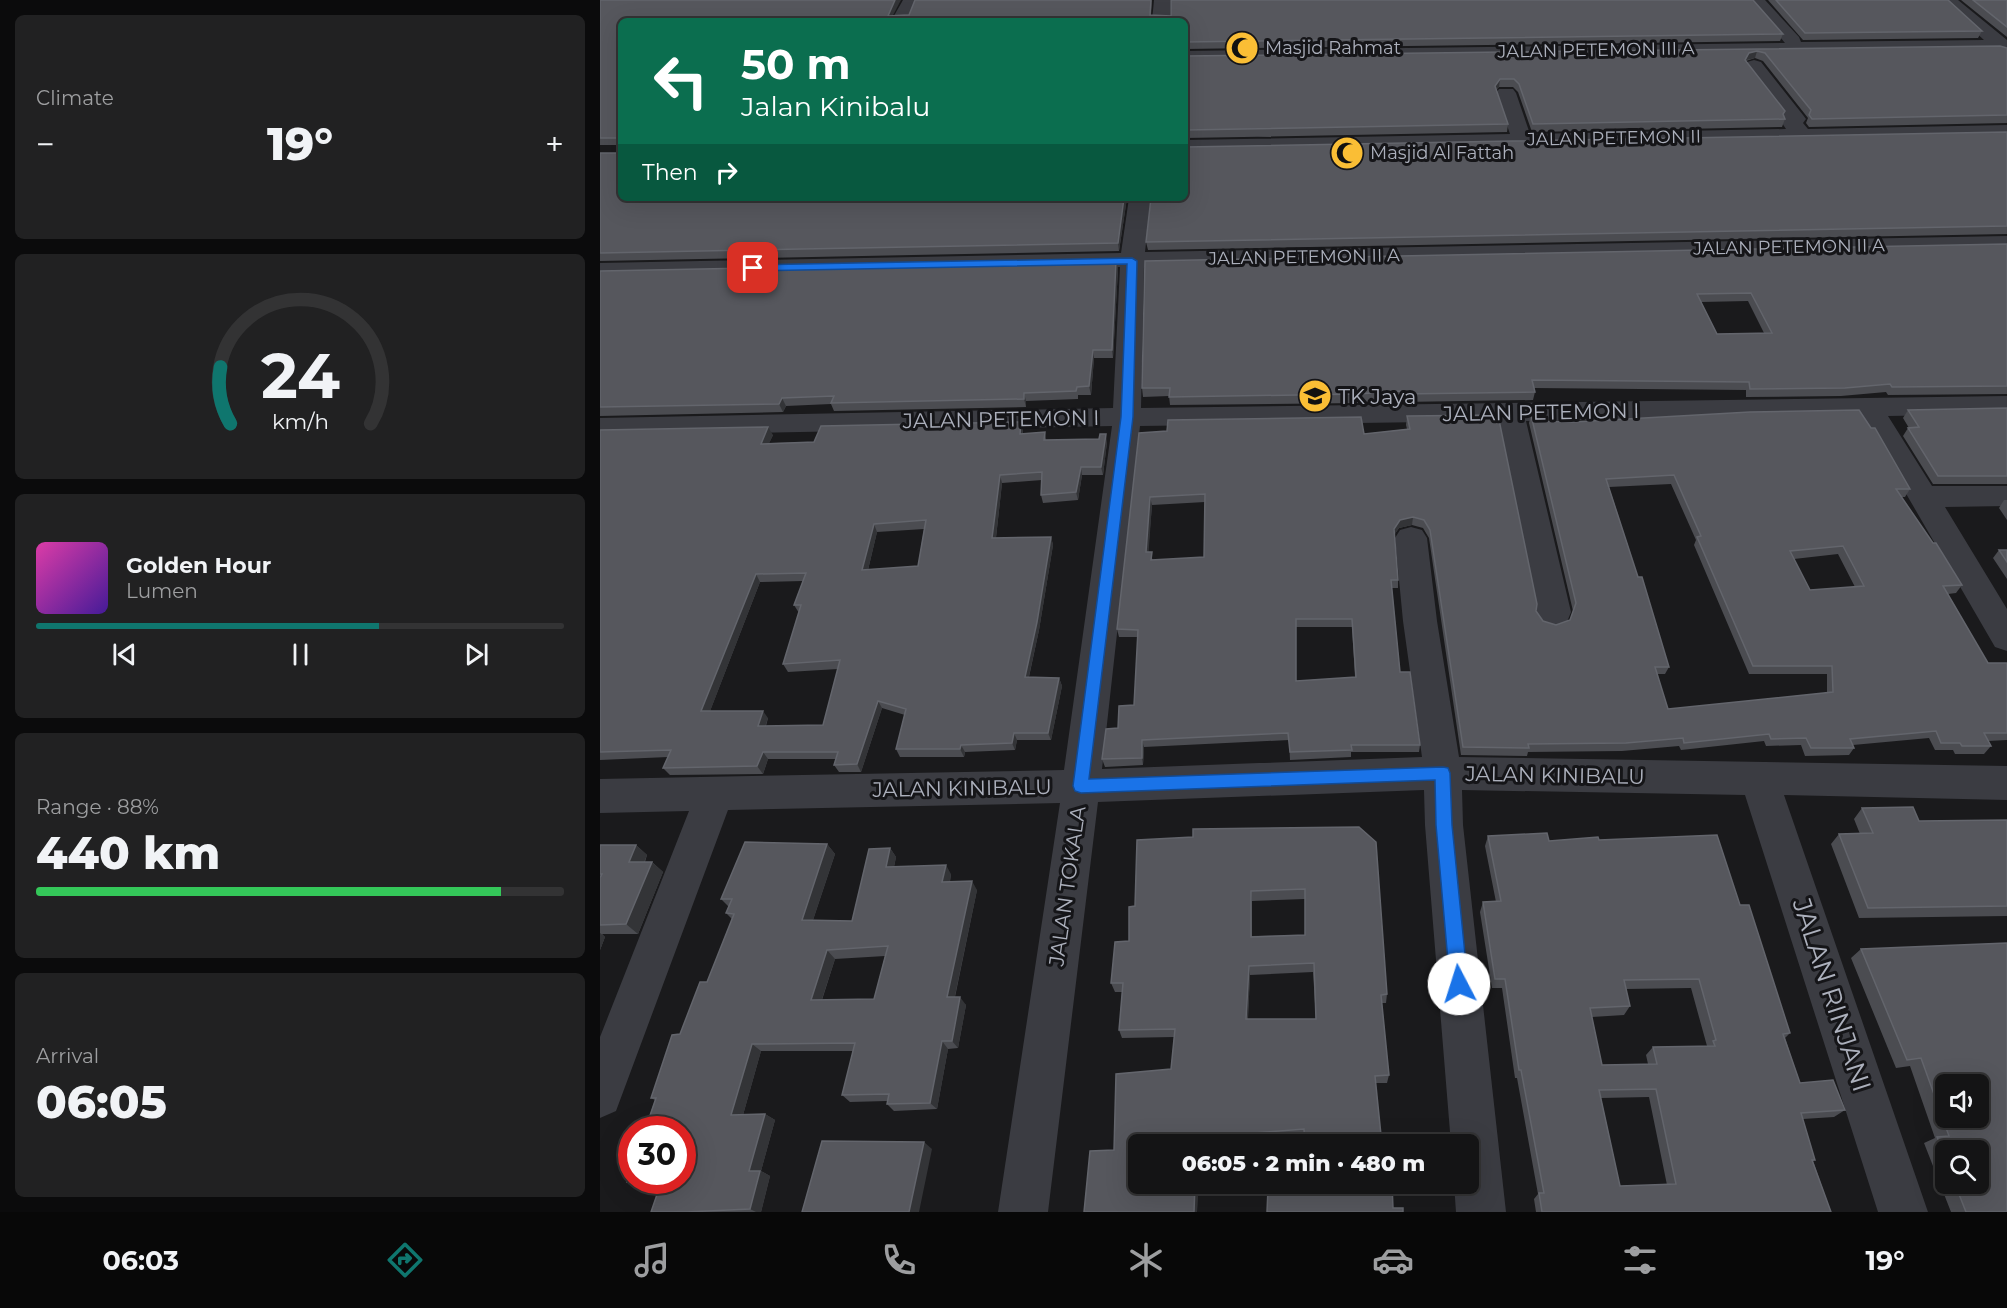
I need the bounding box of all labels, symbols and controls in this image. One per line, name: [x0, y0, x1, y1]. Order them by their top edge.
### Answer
mosque icon: Masjid Rahmat: [1224, 30, 1260, 66]
place label: Masjid Rahmat: [1265, 37, 1401, 59]
street label: JALAN PETEMON III A: [1496, 37, 1695, 63]
text: 50 m: [741, 38, 850, 90]
icon: left: [642, 42, 720, 120]
text: Climate: [36, 86, 114, 110]
text: Jalan Kinibalu: [741, 90, 931, 123]
text: 19°: [267, 116, 333, 171]
text: −: [36, 124, 55, 164]
text: +: [545, 124, 564, 164]
street label: JALAN PETEMON II: [1526, 125, 1701, 151]
mosque icon: Masjid Al Fattah: [1329, 135, 1365, 171]
place label: Masjid Al Fattah: [1370, 142, 1514, 164]
icon: right: [710, 156, 743, 189]
text: Then: [642, 159, 698, 186]
street label: JALAN PETEMON II A: [1692, 234, 1885, 260]
pin: [727, 242, 778, 293]
street label: JALAN PETEMON II A: [1207, 244, 1400, 270]
icon: arrive: [736, 251, 769, 284]
text: 24: [260, 338, 340, 414]
school or university icon: TK Jaya: [1297, 378, 1333, 414]
place label: TK Jaya: [1338, 384, 1416, 409]
street label: JALAN PETEMON I: [1441, 398, 1640, 426]
street label: JALAN PETEMON I: [901, 405, 1100, 433]
text: km/h: [271, 408, 329, 434]
text: Golden Hour: [126, 552, 271, 579]
text: Lumen: [126, 579, 198, 603]
icon: previous: [108, 638, 141, 671]
icon: pause: [284, 638, 317, 671]
icon: next: [460, 638, 493, 671]
street label: JALAN KINIBALU: [1464, 761, 1645, 789]
street label: JALAN KINIBALU: [871, 774, 1052, 802]
text: Range · 88%: [36, 795, 159, 819]
street label: JALAN TOKALA: [1043, 803, 1091, 969]
text: 440 km: [36, 825, 220, 880]
street label: JALAN RINJANI: [1785, 893, 1878, 1096]
position arrow: [1427, 952, 1491, 1016]
text: Arrival: [36, 1044, 99, 1068]
text: 06:05: [36, 1074, 167, 1129]
map controls: [1935, 1074, 1989, 1194]
button: sound: [1935, 1074, 1989, 1128]
speed limit sign: 30: [618, 1116, 696, 1194]
button: search: [1935, 1140, 1989, 1194]
text: 06:05 · 2 min · 480 m: [1182, 1150, 1425, 1177]
icon: directions: [384, 1239, 426, 1281]
icon: music: [631, 1239, 673, 1281]
icon: phone: [878, 1239, 920, 1281]
icon: climate: [1125, 1239, 1167, 1281]
icon: car: [1372, 1239, 1414, 1281]
icon: filters: [1619, 1239, 1661, 1281]
text: 06:03: [102, 1244, 179, 1277]
text: 19°: [1865, 1244, 1905, 1277]

